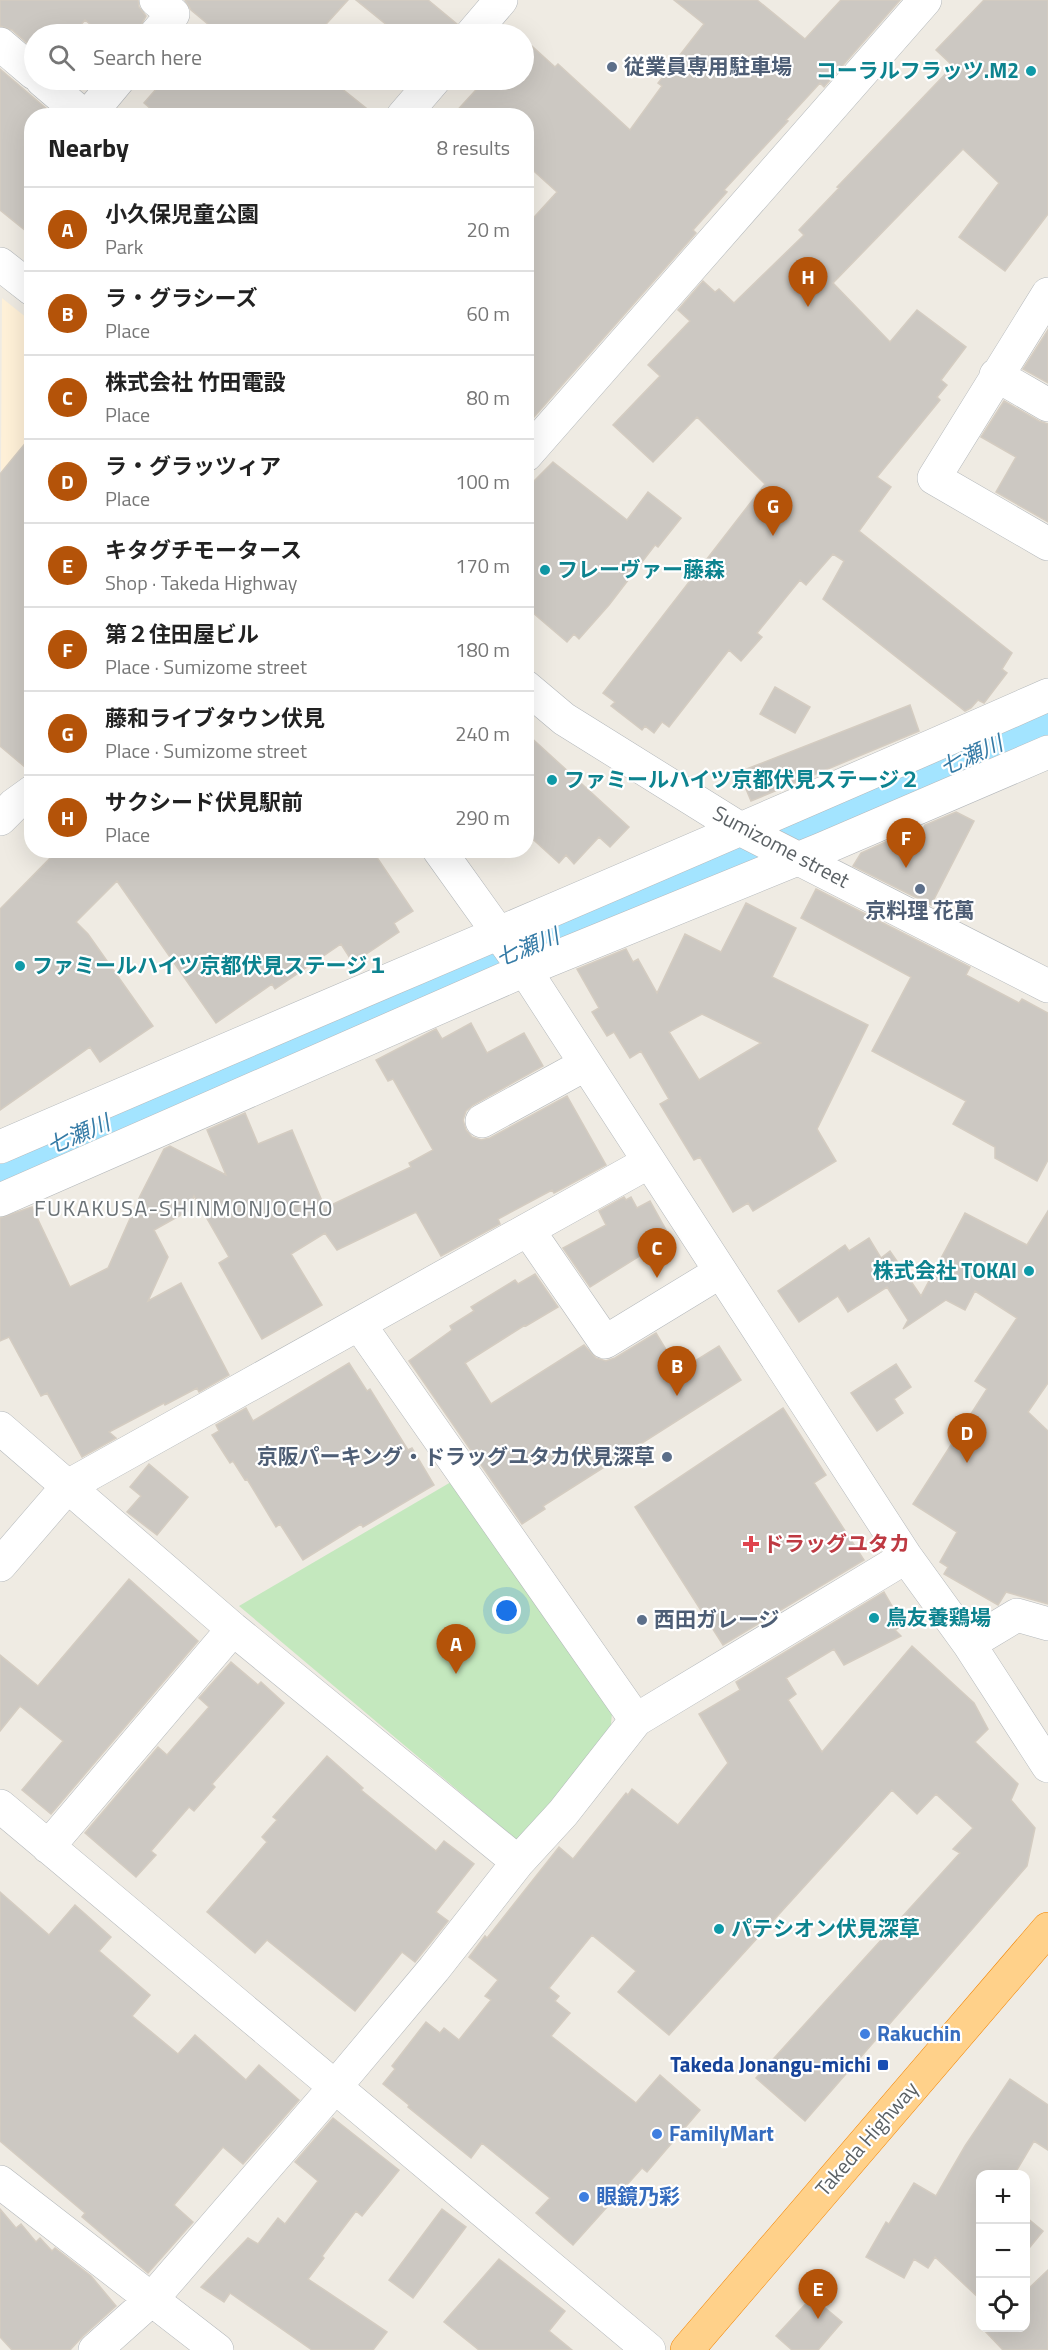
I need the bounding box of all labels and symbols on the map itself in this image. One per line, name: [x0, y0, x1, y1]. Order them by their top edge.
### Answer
place label: 従業員専用駐車場: [624, 50, 792, 82]
place label: コーラルフラッツ.M2: [816, 54, 1019, 86]
marker: 従業員専用駐車場: [605, 60, 619, 74]
marker: コーラルフラッツ.M2: [1024, 64, 1038, 78]
pin: H: [788, 258, 828, 307]
pin: G: [754, 486, 792, 536]
place label: フレーヴァー藤森: [557, 553, 725, 585]
marker: フレーヴァー藤森: [538, 563, 552, 577]
water label: 七瀬川: [934, 725, 1010, 784]
place label: ファミールハイツ京都伏見ステージ２: [564, 763, 920, 795]
marker: ファミールハイツ京都伏見ステージ２: [545, 773, 559, 787]
street label: Sumizome street: [707, 797, 856, 896]
pin: F: [886, 818, 926, 868]
marker: 京料理 花萬: [913, 882, 927, 896]
place label: 京料理 花萬: [865, 894, 975, 926]
water label: 七瀬川: [490, 918, 566, 975]
place label: ファミールハイツ京都伏見ステージ１: [32, 949, 388, 981]
marker: ファミールハイツ京都伏見ステージ１: [13, 959, 27, 973]
water label: 七瀬川: [41, 1105, 117, 1163]
district label: FUKAKUSA-SHINMONJOCHO: [34, 1191, 334, 1225]
pin: C: [638, 1228, 676, 1278]
place label: 株式会社 TOKAI: [873, 1254, 1017, 1286]
marker: 株式会社 TOKAI: [1022, 1264, 1036, 1278]
pin: B: [658, 1346, 696, 1396]
pin: D: [948, 1414, 986, 1463]
place label: 京阪パーキング・ドラッグユタカ伏見深草: [257, 1440, 655, 1472]
marker: 京阪パーキング・ドラッグユタカ伏見深草: [660, 1450, 674, 1464]
place label: ドラッグユタカ: [763, 1527, 910, 1559]
marker: ドラッグユタカ: [744, 1537, 758, 1551]
your location: [492, 1596, 521, 1625]
place label: 鳥友養鶏場: [886, 1601, 991, 1633]
place label: 西田ガレージ: [654, 1603, 780, 1635]
marker: 鳥友養鶏場: [867, 1611, 881, 1625]
marker: 西田ガレージ: [635, 1613, 649, 1627]
pin: A: [436, 1624, 476, 1674]
place label: パテシオン伏見深草: [731, 1912, 920, 1944]
marker: パテシオン伏見深草: [712, 1922, 726, 1936]
place label: Rakuchin: [877, 2017, 961, 2049]
marker: Rakuchin: [858, 2027, 872, 2041]
place label: Takeda Jonangu-michi: [670, 2048, 871, 2080]
marker: Takeda Jonangu-michi: [876, 2058, 890, 2072]
street label: Takeda Highway: [807, 2074, 925, 2203]
place label: FamilyMart: [669, 2117, 774, 2149]
marker: FamilyMart: [650, 2127, 664, 2141]
place label: 眼鏡乃彩: [596, 2180, 680, 2212]
marker: 眼鏡乃彩: [577, 2190, 591, 2204]
pin: E: [798, 2270, 838, 2319]

